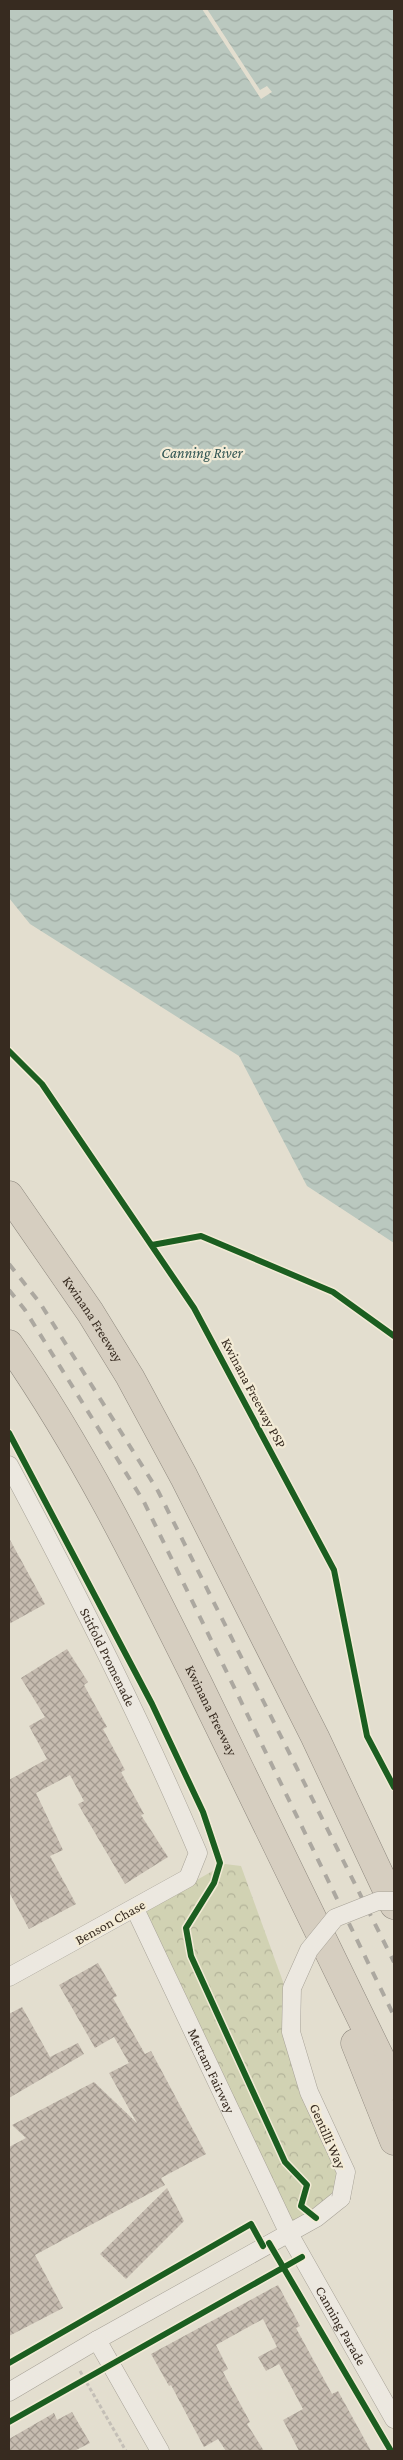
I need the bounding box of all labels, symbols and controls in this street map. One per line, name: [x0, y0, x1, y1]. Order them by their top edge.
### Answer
water label: Canning River: [161, 445, 244, 462]
street label: Kwinana Freeway: [60, 1273, 127, 1365]
street label: Kwinana Freeway PSP: [218, 1335, 290, 1451]
street label: Stitfold Promenade: [77, 1605, 139, 1709]
street label: Kwinana Freeway: [182, 1662, 241, 1759]
street label: Benson Chase: [72, 1896, 148, 1948]
street label: Mettam Fairway: [185, 2026, 239, 2116]
street label: Gentilli Way: [307, 2101, 350, 2172]
street label: Canning Parade: [312, 2283, 370, 2368]

